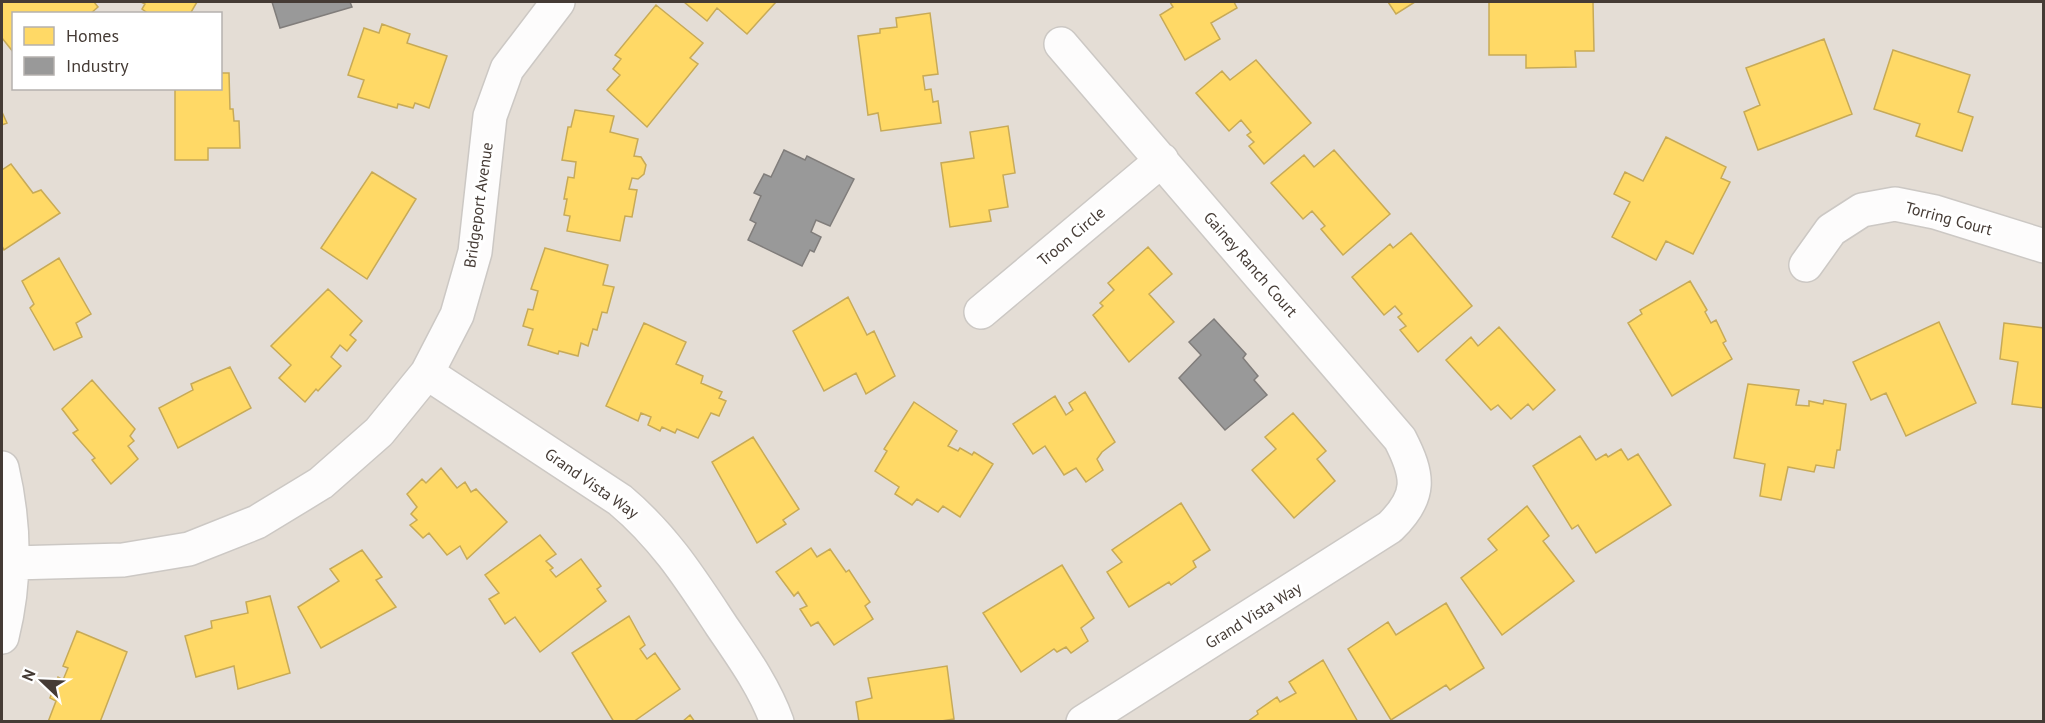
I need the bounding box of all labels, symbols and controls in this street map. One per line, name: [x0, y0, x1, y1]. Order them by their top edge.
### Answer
legend: [12, 12, 222, 90]
text: Homes: [66, 24, 119, 47]
text: Industry: [66, 54, 129, 77]
street label: Bridgeport Avenue: [459, 141, 497, 269]
street label: Torring Court: [1903, 197, 1995, 239]
street label: Troon Circle: [1033, 202, 1109, 270]
street label: Gainey Ranch Court: [1200, 207, 1303, 321]
street label: Grand Vista Way: [541, 443, 643, 523]
street label: Grand Vista Way: [1201, 577, 1305, 653]
north arrow: [12, 651, 72, 711]
text: N: [17, 666, 39, 684]

